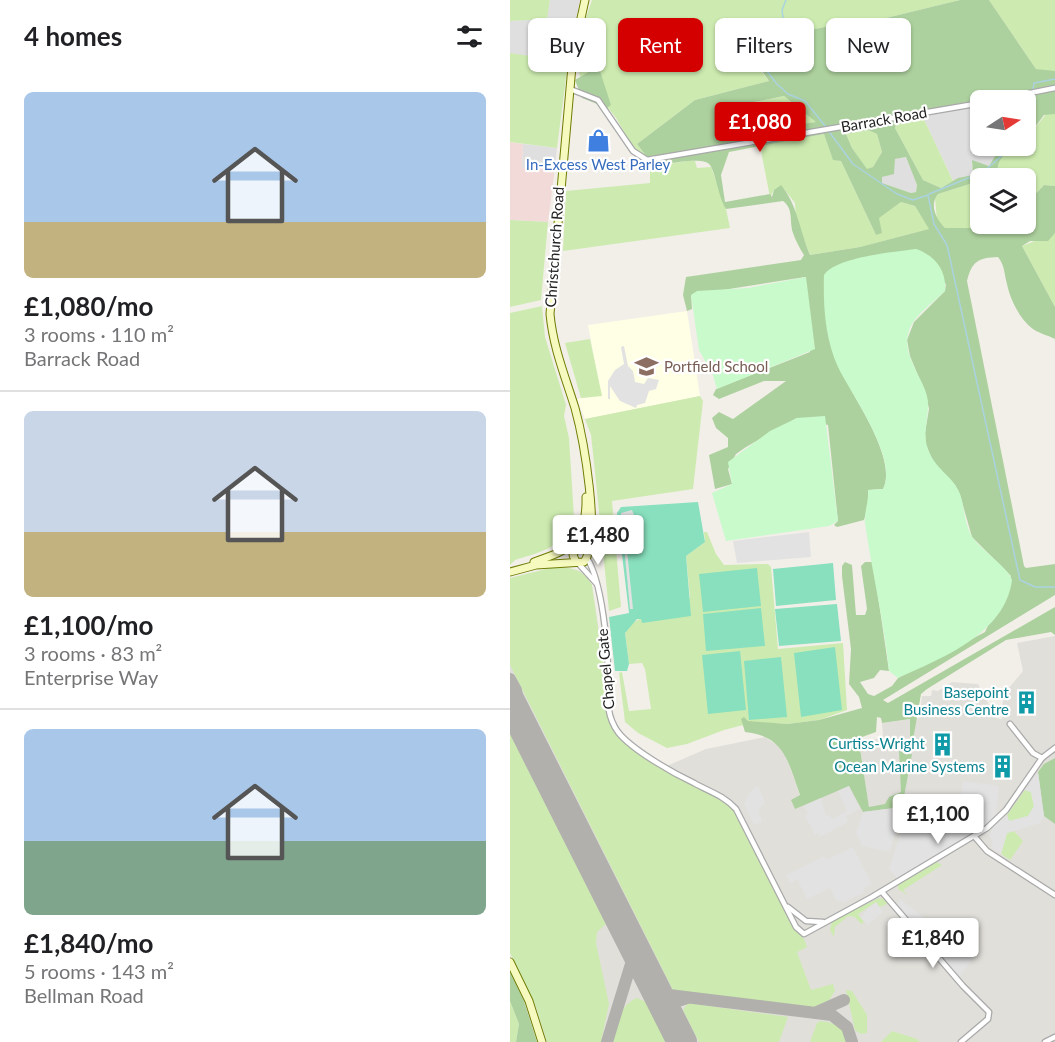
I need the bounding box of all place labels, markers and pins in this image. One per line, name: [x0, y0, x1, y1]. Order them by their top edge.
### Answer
pin: £1,080: [711, 102, 809, 153]
shop icon: In-Excess West Parley: [585, 128, 611, 154]
place label: In-Excess West Parley: [526, 155, 670, 173]
school or university icon: Portfield School: [633, 354, 659, 380]
place label: Portfield School: [664, 357, 768, 375]
pin: £1,480: [549, 515, 647, 566]
place label: Basepoint Business Centre: [903, 683, 1010, 718]
building icon: Basepoint Business Centre: [1014, 689, 1040, 715]
building icon: Curtiss-Wright: [930, 731, 956, 757]
place label: Curtiss-Wright: [828, 734, 926, 752]
building icon: Ocean Marine Systems: [990, 754, 1016, 780]
place label: Ocean Marine Systems: [834, 757, 985, 775]
pin: £1,100: [889, 794, 987, 845]
pin: £1,840: [884, 918, 982, 969]

